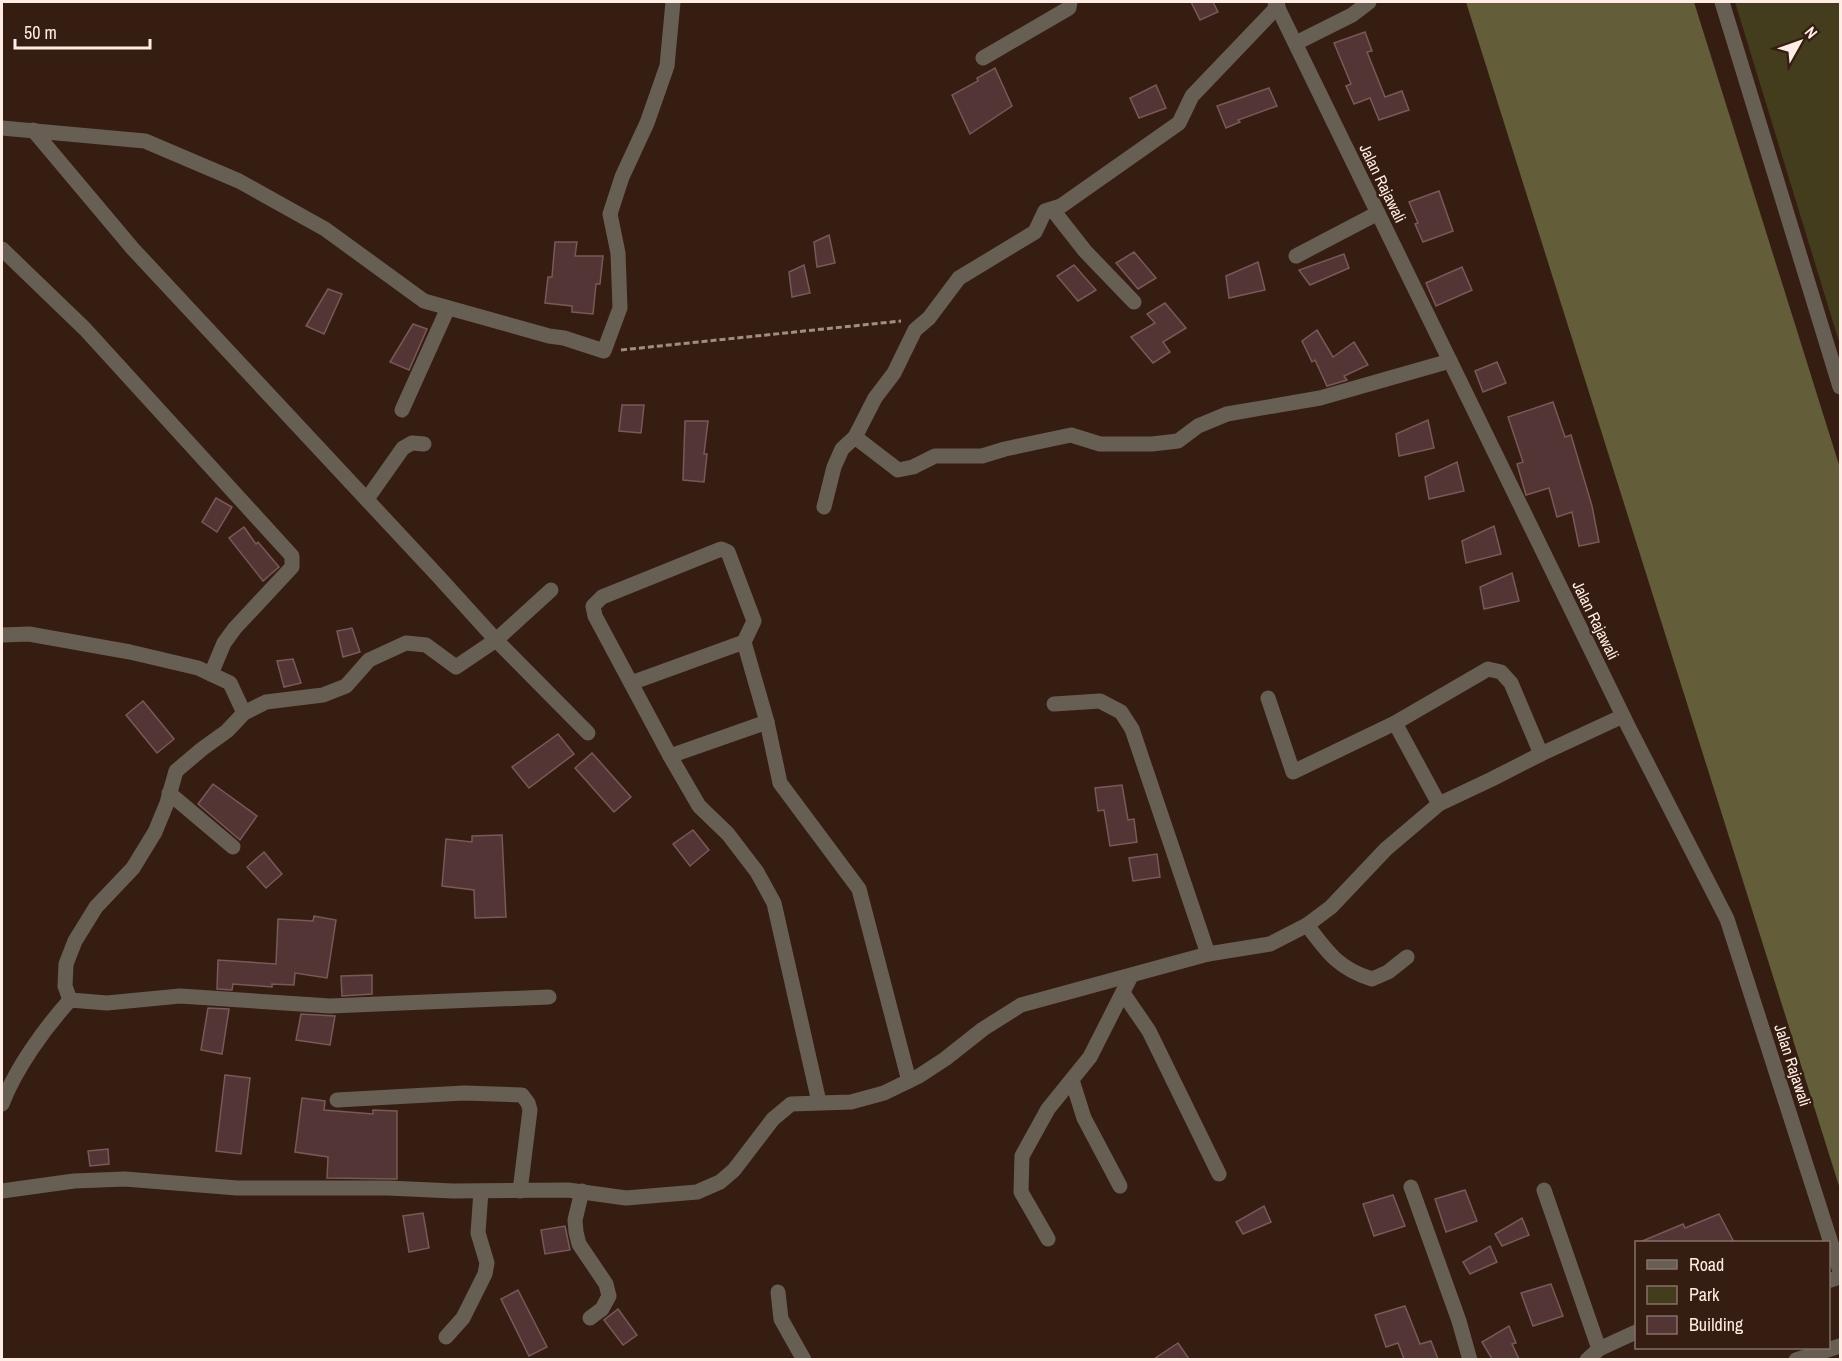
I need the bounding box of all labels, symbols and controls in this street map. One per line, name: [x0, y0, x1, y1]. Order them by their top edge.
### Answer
scale bar: [15, 12, 150, 50]
north arrow: [1770, 12, 1830, 72]
text: 50 m: [24, 20, 57, 45]
text: N: [1800, 22, 1823, 43]
street label: Jalan Rajawali: [1354, 140, 1412, 226]
street label: Jalan Rajawali: [1567, 577, 1625, 663]
street label: Jalan Rajawali: [1769, 1021, 1817, 1109]
legend: [1635, 1241, 1830, 1349]
text: Road: [1689, 1252, 1724, 1277]
text: Park: [1689, 1282, 1720, 1307]
text: Building: [1689, 1312, 1744, 1337]

